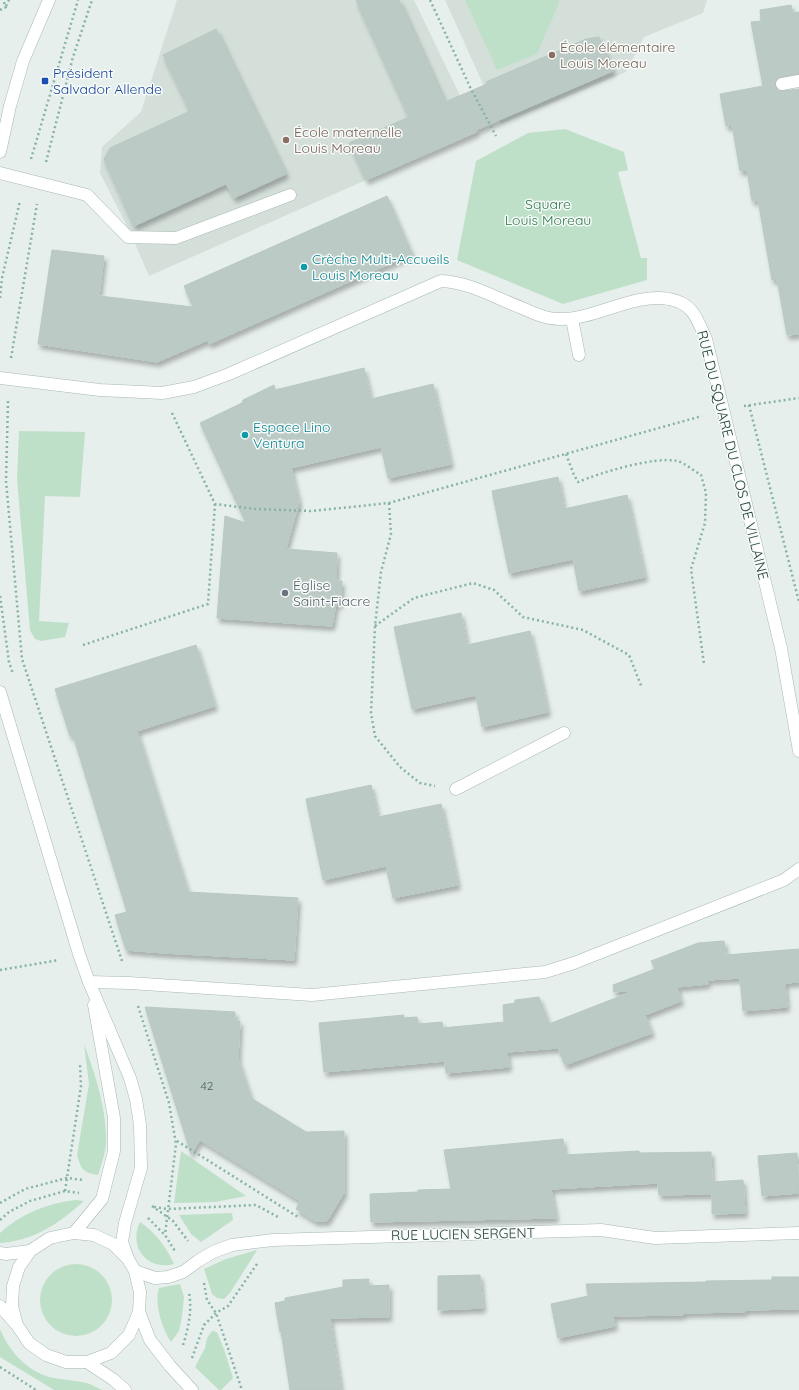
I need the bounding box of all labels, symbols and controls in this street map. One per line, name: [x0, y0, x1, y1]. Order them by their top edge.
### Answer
place label: École élémentaire Louis Moreau: [560, 38, 675, 72]
marker: École élémentaire Louis Moreau: [547, 50, 557, 60]
place label: Président Salvador Allende: [53, 64, 162, 98]
marker: Président Salvador Allende: [40, 76, 50, 86]
place label: École maternelle Louis Moreau: [294, 123, 402, 157]
marker: École maternelle Louis Moreau: [281, 135, 291, 145]
park label: Square Louis Moreau: [505, 195, 591, 229]
place label: Crèche Multi-Accueils Louis Moreau: [312, 250, 449, 284]
marker: Crèche Multi-Accueils Louis Moreau: [299, 262, 309, 272]
street label: RUE DU SQUARE DU CLOS DE VILLAINE: [693, 328, 773, 582]
place label: Espace Lino Ventura: [253, 418, 330, 452]
marker: Espace Lino Ventura: [240, 430, 250, 440]
place label: Église Saint-Fiacre: [293, 576, 370, 610]
marker: Église Saint-Fiacre: [280, 588, 290, 598]
house number: 42: [201, 1078, 214, 1093]
street label: RUE LUCIEN SERGENT: [391, 1224, 535, 1244]

